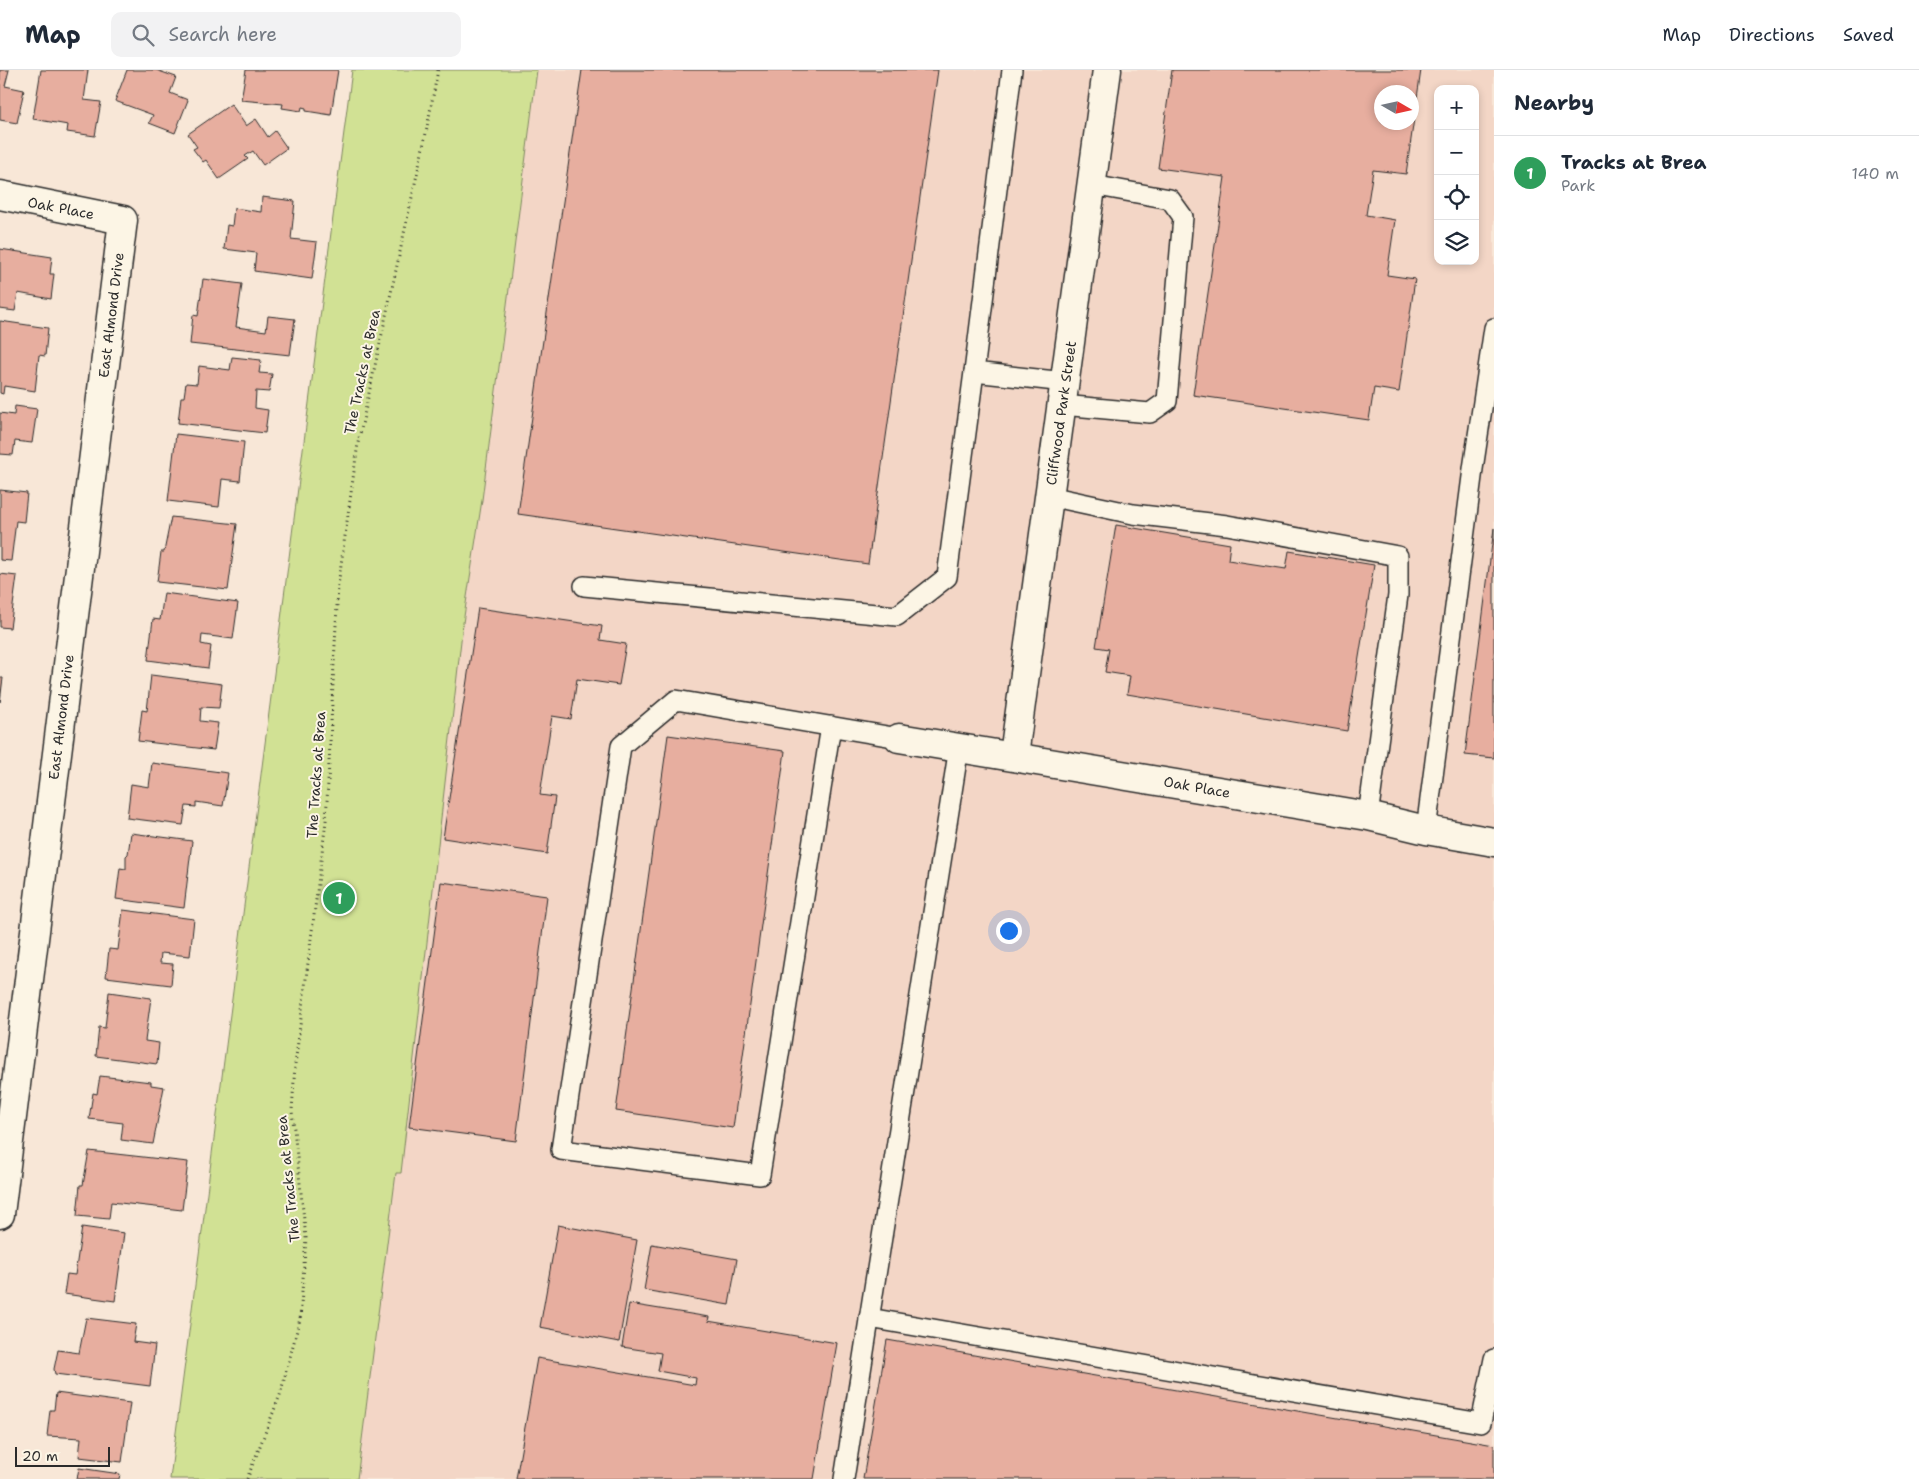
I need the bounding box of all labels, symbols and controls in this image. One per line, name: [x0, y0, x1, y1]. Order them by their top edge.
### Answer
search box: [111, 12, 461, 57]
text: Map: [25, 19, 81, 51]
icon: search: [129, 21, 157, 49]
text: Search here: [169, 22, 277, 47]
text: Map: [1663, 23, 1701, 47]
text: Directions: [1729, 23, 1815, 47]
text: Saved: [1843, 23, 1894, 47]
north arrow: [1374, 85, 1419, 130]
map controls: [1434, 85, 1479, 265]
button: +: [1434, 85, 1479, 130]
text: Nearby: [1514, 89, 1594, 117]
button: −: [1434, 130, 1479, 175]
text: Tracks at Brea: [1561, 150, 1706, 175]
text: 1: [1526, 163, 1534, 184]
text: 140 m: [1852, 163, 1899, 184]
button: locate: [1434, 175, 1479, 220]
text: Park: [1561, 175, 1595, 196]
street label: Oak Place: [26, 193, 96, 223]
button: layers: [1434, 220, 1479, 265]
street label: East Almond Drive: [94, 251, 128, 379]
street label: The Tracks at Brea: [340, 308, 384, 436]
street label: Cliffwood Park Street: [1042, 340, 1080, 486]
street label: East Almond Drive: [44, 653, 78, 781]
street label: The Tracks at Brea: [303, 711, 329, 839]
street label: Oak Place: [1162, 772, 1232, 802]
pin: 1: [323, 879, 355, 917]
your location: [996, 918, 1022, 944]
street label: The Tracks at Brea: [272, 1114, 304, 1243]
scale bar: [15, 1444, 110, 1467]
text: 20 m: [22, 1447, 58, 1465]

